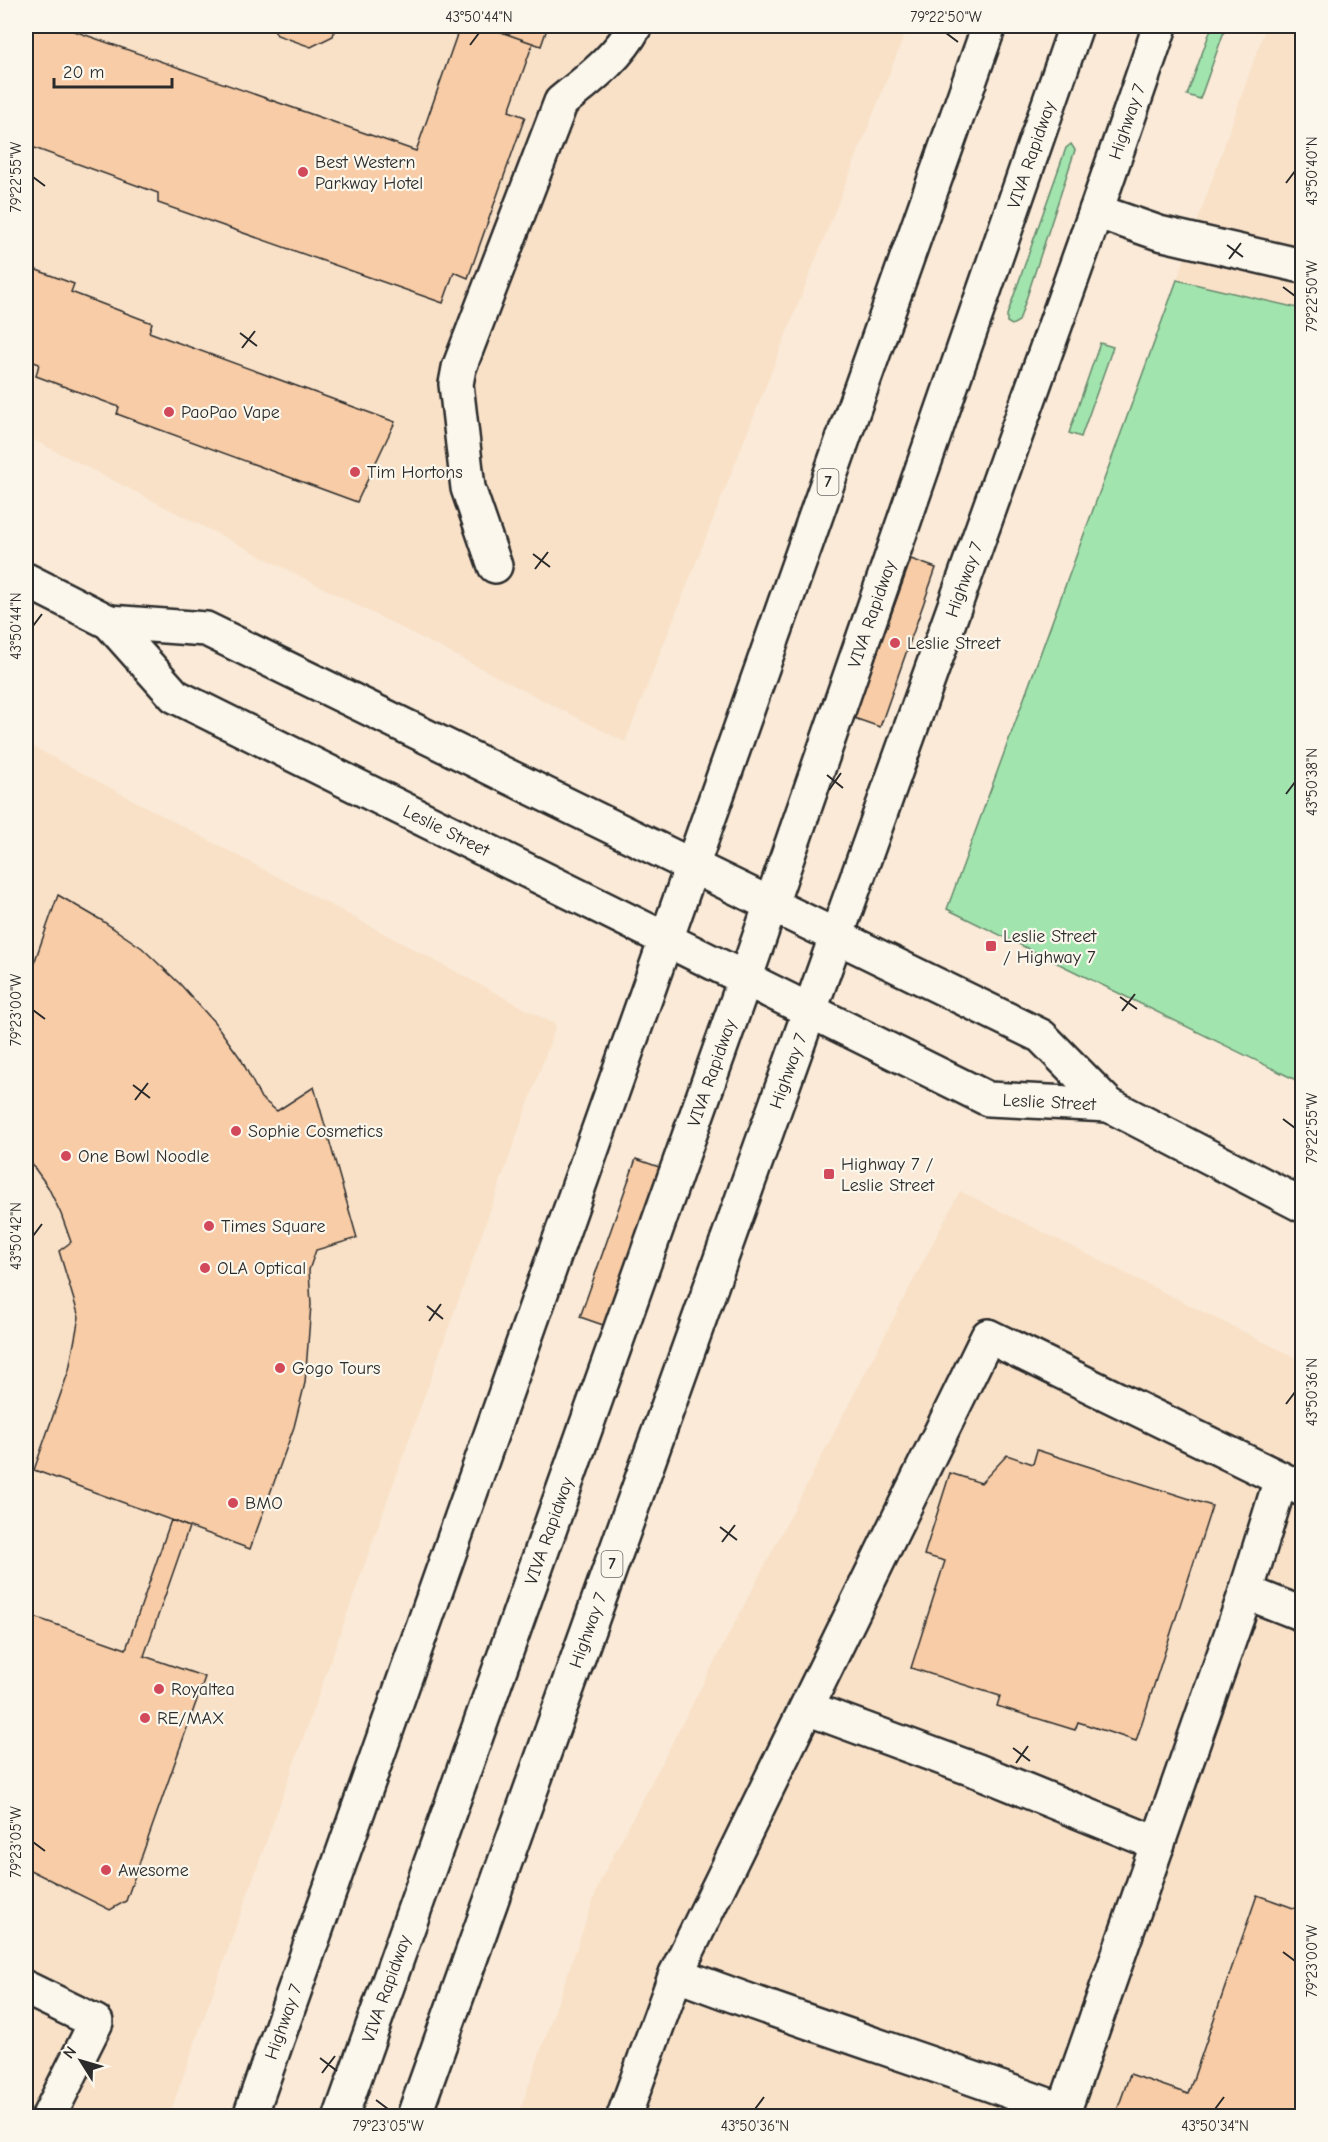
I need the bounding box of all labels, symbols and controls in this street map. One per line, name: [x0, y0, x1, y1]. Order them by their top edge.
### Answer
text: 43°50'44"N: [445, 8, 513, 26]
text: 79°22'50"W: [910, 8, 982, 26]
scale bar: [54, 51, 172, 89]
text: 20 m: [63, 62, 104, 83]
street label: Highway 7: [1104, 81, 1150, 162]
street label: VIVA Rapidway: [1003, 97, 1060, 212]
text: 43°50'40"N: [1303, 136, 1321, 206]
text: 79°22'55"W: [7, 142, 25, 212]
place label: Best Western Parkway Hotel: [315, 152, 423, 194]
marker: Best Western Parkway Hotel: [296, 165, 310, 179]
text: 79°22'50"W: [1303, 260, 1321, 332]
place label: PaoPao Vape: [181, 402, 280, 423]
marker: PaoPao Vape: [162, 405, 176, 419]
place label: Tim Hortons: [367, 462, 463, 483]
marker: Tim Hortons: [348, 465, 362, 479]
road number: 7: [818, 469, 838, 495]
street label: Highway 7: [941, 538, 987, 620]
street label: VIVA Rapidway: [843, 557, 900, 671]
text: 43°50'44"N: [7, 592, 25, 660]
place label: Leslie Street: [907, 633, 1001, 654]
marker: Leslie Street: [888, 636, 902, 650]
text: 43°50'38"N: [1303, 748, 1321, 816]
street label: Leslie Street: [400, 800, 494, 861]
place label: Leslie Street / Highway 7: [1003, 926, 1097, 968]
marker: Leslie Street / Highway 7: [984, 939, 998, 953]
text: 79°23'00"W: [7, 974, 25, 1046]
street label: VIVA Rapidway: [683, 1015, 741, 1129]
street label: Highway 7: [765, 1030, 811, 1112]
street label: Leslie Street: [1002, 1089, 1097, 1115]
text: 79°22'55"W: [1303, 1093, 1321, 1163]
place label: Sophie Cosmetics: [248, 1121, 383, 1142]
marker: Sophie Cosmetics: [229, 1124, 243, 1138]
place label: One Bowl Noodle: [78, 1146, 209, 1167]
marker: One Bowl Noodle: [59, 1149, 73, 1163]
place label: Highway 7 / Leslie Street: [841, 1154, 935, 1196]
marker: Highway 7 / Leslie Street: [822, 1167, 836, 1181]
text: 43°50'42"N: [7, 1202, 25, 1270]
place label: Times Square: [221, 1216, 325, 1237]
marker: Times Square: [202, 1219, 216, 1233]
place label: OLA Optical: [217, 1258, 306, 1279]
marker: OLA Optical: [198, 1261, 212, 1275]
place label: Gogo Tours: [292, 1358, 381, 1379]
text: 43°50'36"N: [1303, 1358, 1321, 1426]
marker: Gogo Tours: [273, 1361, 287, 1375]
street label: VIVA Rapidway: [520, 1473, 578, 1587]
place label: BMO: [245, 1493, 283, 1514]
marker: BMO: [226, 1496, 240, 1510]
road number: 7: [602, 1551, 622, 1577]
street label: Highway 7: [565, 1589, 611, 1671]
place label: Royaltea: [171, 1679, 235, 1700]
marker: Royaltea: [152, 1682, 166, 1696]
place label: RE/MAX: [157, 1708, 224, 1729]
marker: RE/MAX: [138, 1711, 152, 1725]
text: 79°23'05"W: [7, 1806, 25, 1878]
place label: Awesome: [118, 1860, 189, 1881]
marker: Awesome: [99, 1863, 113, 1877]
text: 79°23'00"W: [1303, 1925, 1321, 1997]
street label: VIVA Rapidway: [357, 1931, 415, 2045]
street label: Highway 7: [260, 1981, 307, 2062]
north arrow: [51, 2031, 111, 2091]
text: N: [59, 2043, 80, 2062]
text: 79°23'05"W: [352, 2117, 424, 2135]
text: 43°50'36"N: [721, 2117, 789, 2135]
text: 43°50'34"N: [1181, 2117, 1249, 2135]

